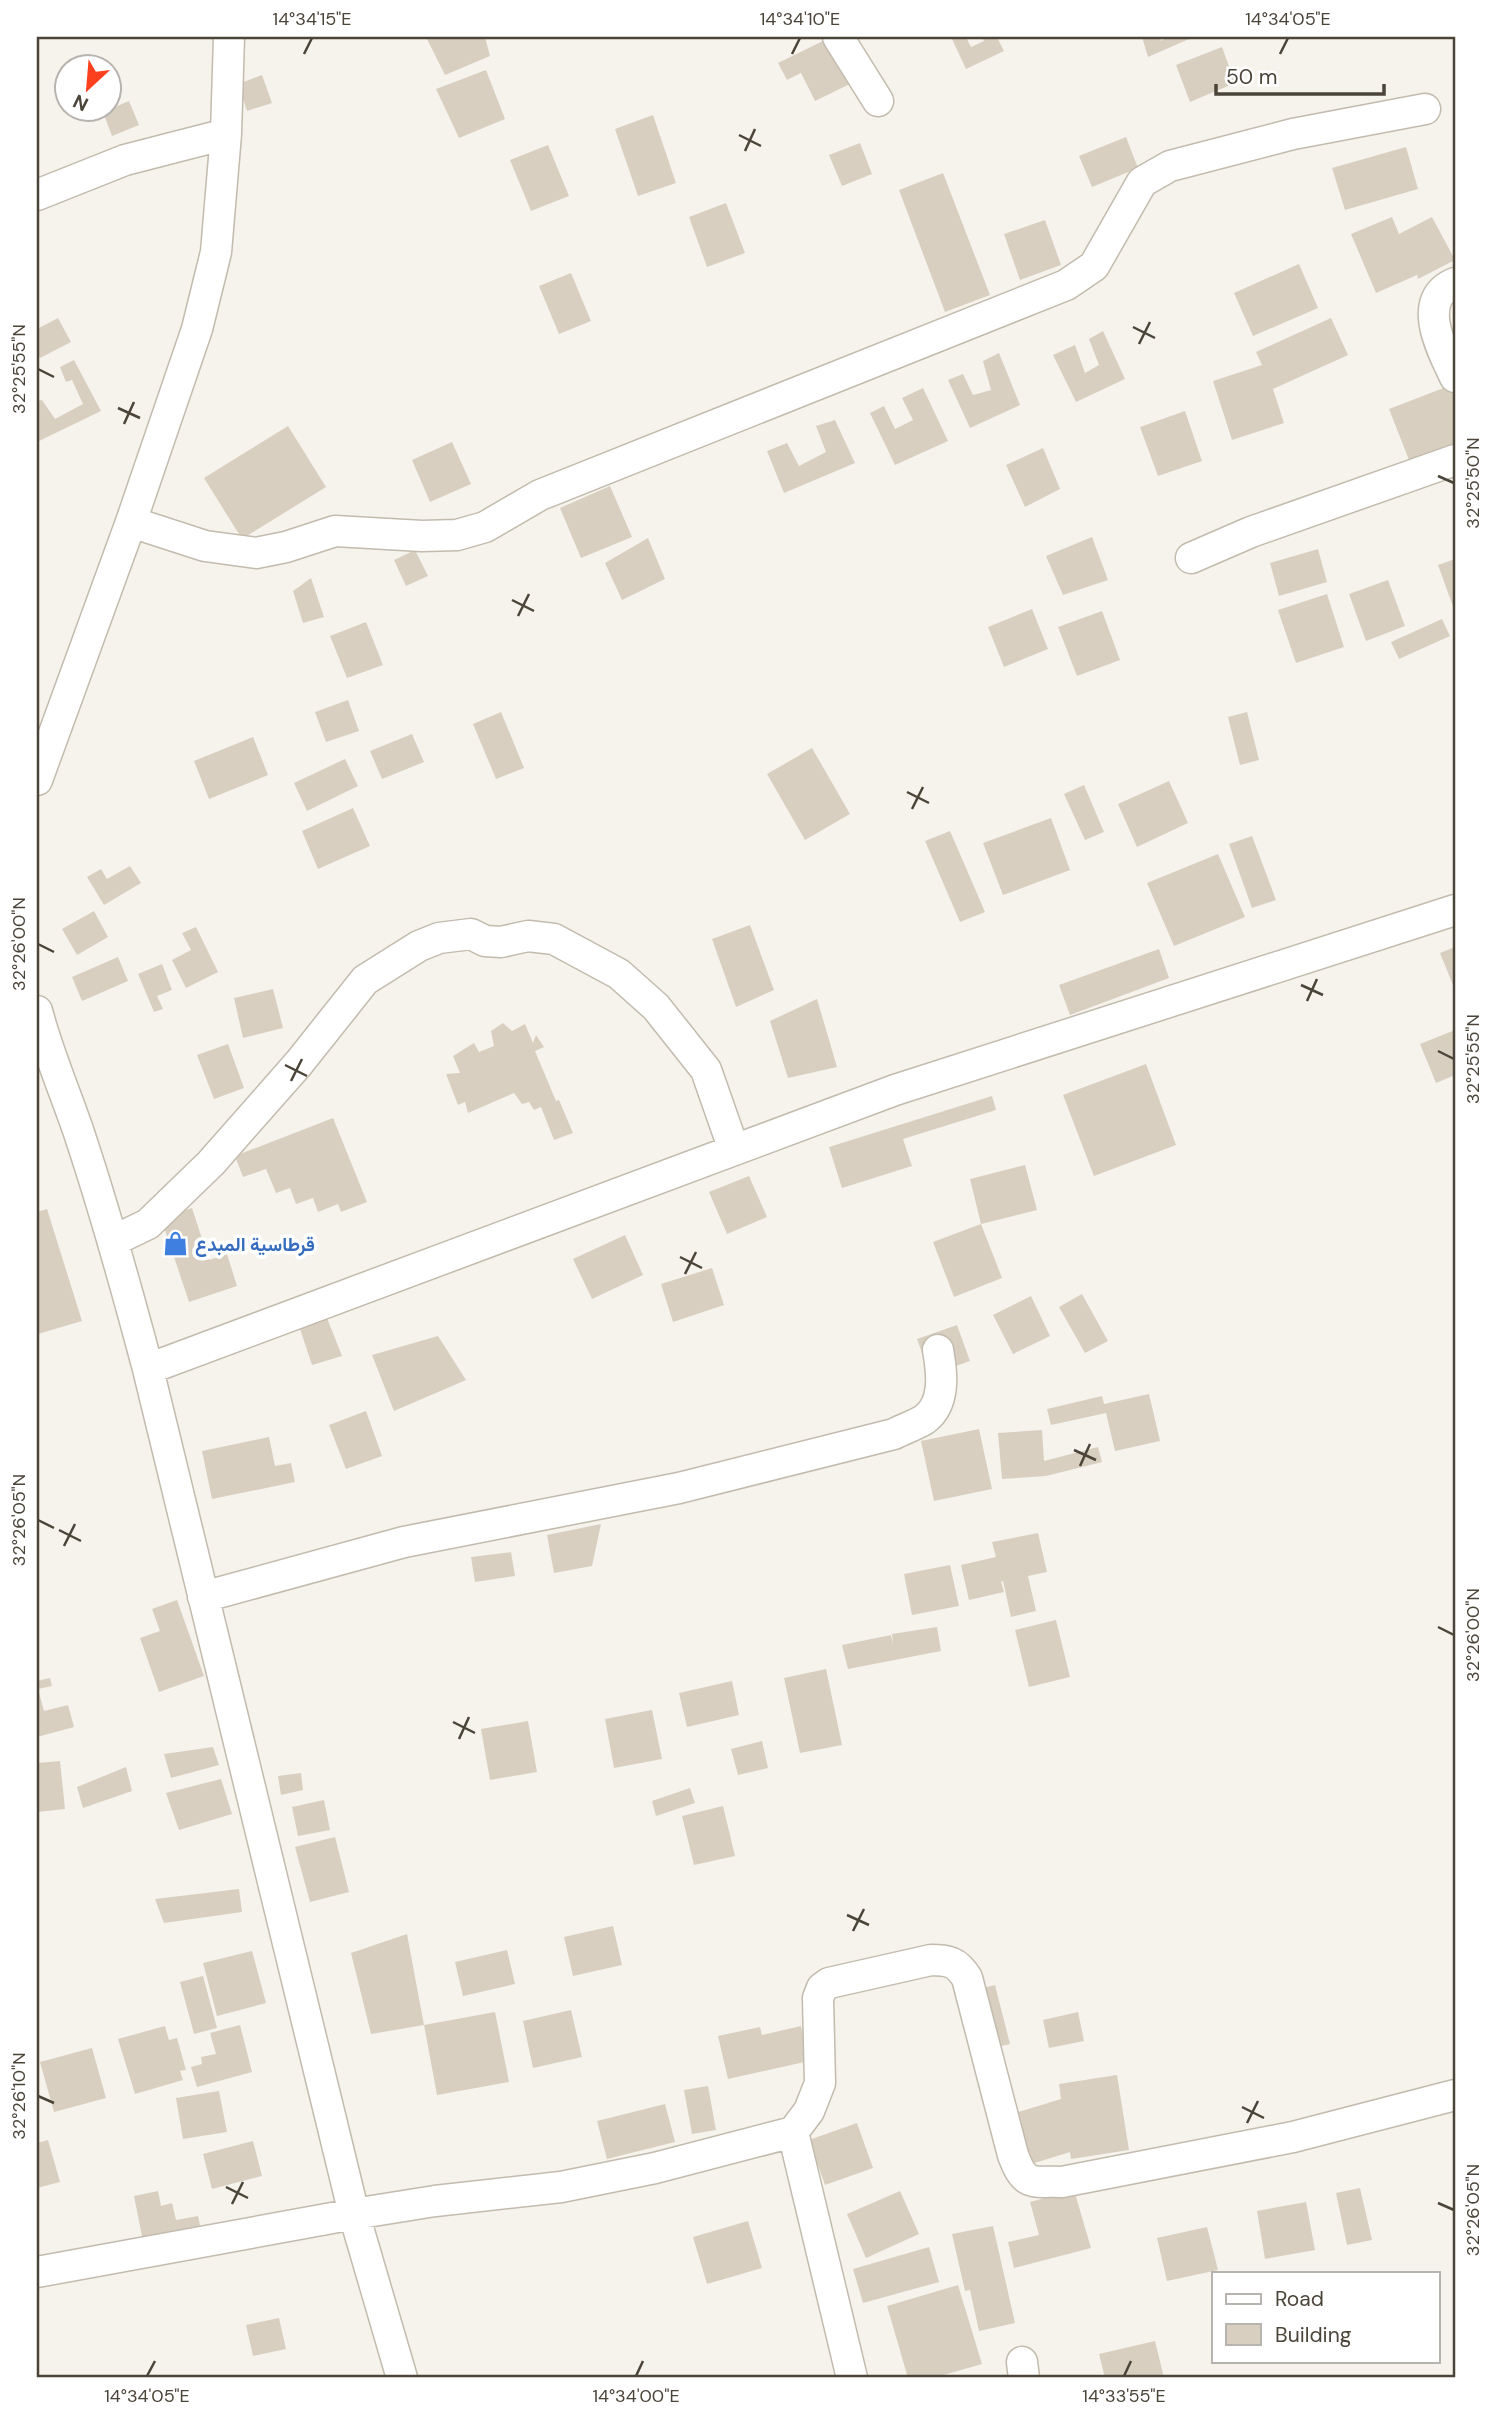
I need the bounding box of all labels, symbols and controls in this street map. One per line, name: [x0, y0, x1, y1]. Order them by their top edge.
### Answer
text: 14°34'15"E: [273, 7, 351, 31]
text: 14°34'10"E: [760, 7, 840, 31]
text: 14°34'05"E: [1245, 7, 1331, 31]
north arrow: [52, 52, 122, 122]
scale bar: [1216, 52, 1384, 96]
text: 50 m: [1226, 63, 1277, 91]
text: N: [69, 89, 92, 117]
text: 32°25'55"N: [7, 324, 31, 414]
text: 32°25'50"N: [1461, 437, 1485, 529]
text: 32°26'00"N: [7, 897, 31, 991]
text: 32°25'55"N: [1461, 1014, 1485, 1104]
shop icon: قرطاسية المبدع: [161, 1230, 189, 1258]
place label: قرطاسية المبدع: [195, 1232, 315, 1257]
text: 32°26'05"N: [7, 1474, 31, 1566]
text: 32°26'00"N: [1461, 1588, 1485, 1682]
text: 32°26'10"N: [7, 2052, 31, 2140]
text: 32°26'05"N: [1461, 2164, 1485, 2256]
legend: [1212, 2272, 1440, 2362]
text: Road: [1275, 2285, 1324, 2313]
text: Building: [1275, 2321, 1352, 2349]
text: 14°34'05"E: [104, 2384, 190, 2408]
text: 14°34'00"E: [592, 2384, 680, 2408]
text: 14°33'55"E: [1082, 2384, 1166, 2408]

